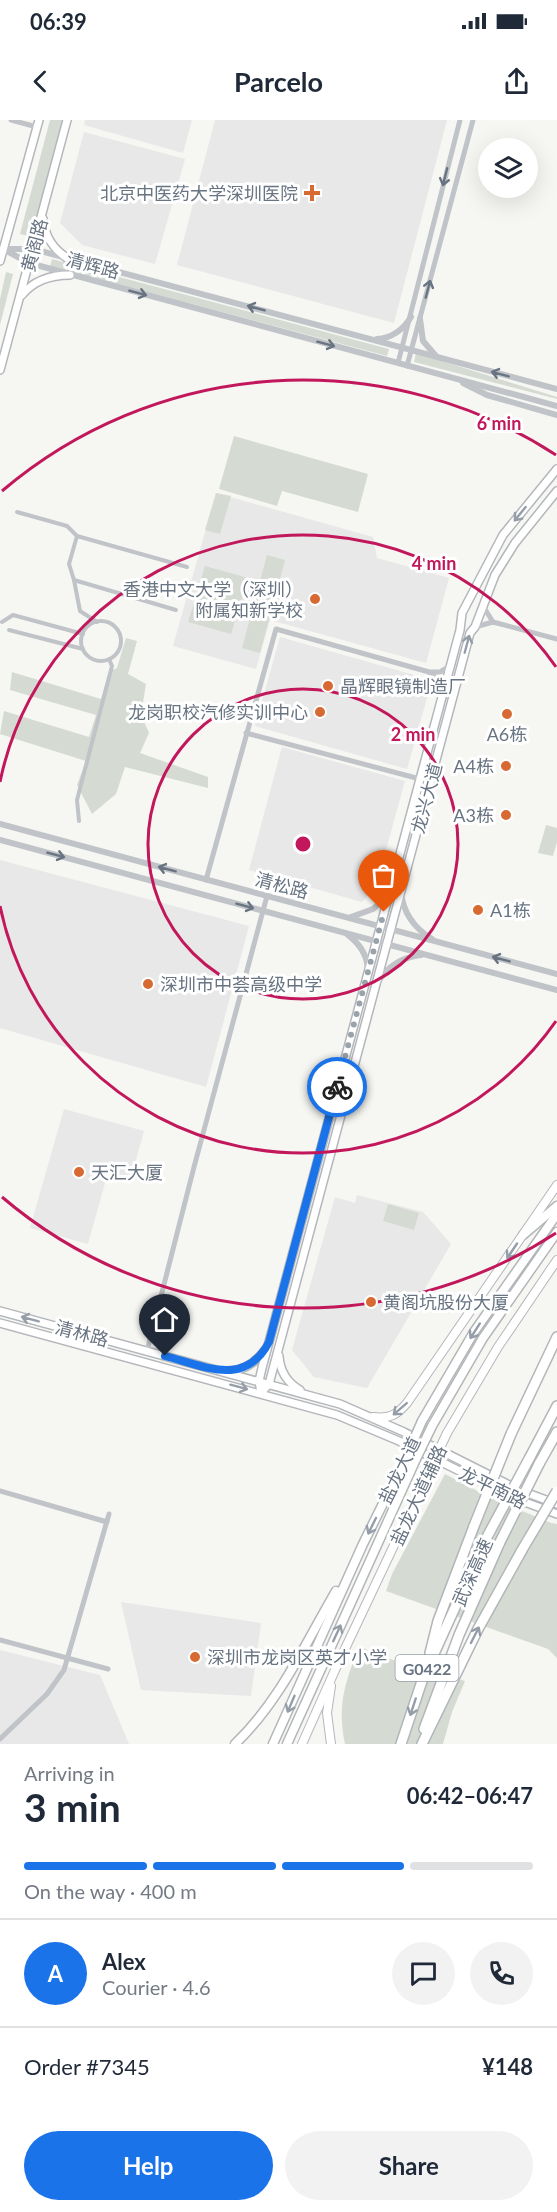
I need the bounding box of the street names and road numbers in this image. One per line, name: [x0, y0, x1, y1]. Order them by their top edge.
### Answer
street label: 黄阁路: [16, 216, 52, 274]
street label: 清辉路: [64, 247, 122, 283]
street label: 龙兴大道: [406, 760, 446, 836]
street label: 清松路: [253, 867, 311, 903]
street label: 清林路: [53, 1315, 111, 1351]
street label: 盐龙大道: [373, 1433, 425, 1507]
street label: 盐龙大道辅路: [385, 1441, 451, 1549]
street label: 龙平南路: [456, 1461, 530, 1513]
street label: 武深高速: [447, 1535, 497, 1609]
road number: G0422: [396, 1655, 458, 1681]

